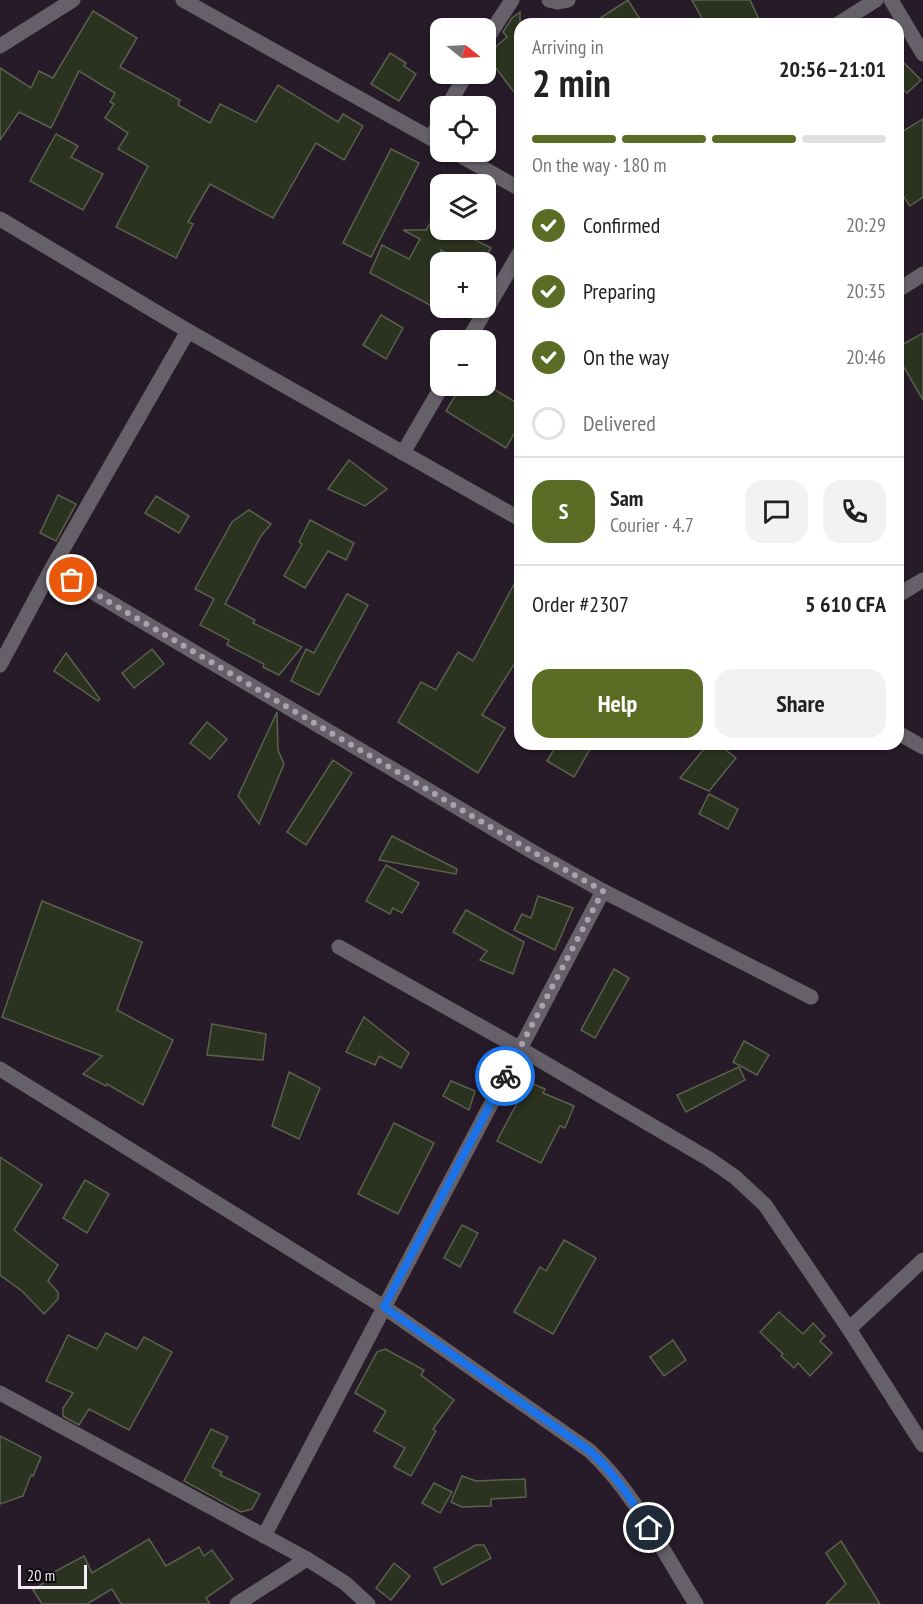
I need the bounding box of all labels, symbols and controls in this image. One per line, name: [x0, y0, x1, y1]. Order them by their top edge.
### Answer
north arrow: [430, 18, 496, 84]
map controls: [430, 18, 496, 396]
text: Arriving in: [532, 34, 604, 60]
text: 20:56–21:01: [779, 55, 886, 83]
text: 2 min: [532, 57, 611, 108]
button: locate: [430, 96, 496, 162]
text: On the way · 180 m: [532, 152, 667, 178]
button: layers: [430, 174, 496, 240]
icon: check: [532, 209, 565, 242]
text: Confirmed: [583, 211, 660, 239]
text: 20:29: [846, 212, 886, 238]
button: +: [430, 252, 496, 318]
icon: check: [532, 275, 565, 308]
text: Preparing: [583, 277, 656, 305]
text: 20:35: [846, 278, 886, 304]
button: −: [430, 330, 496, 396]
icon: check: [532, 341, 565, 374]
text: On the way: [583, 343, 669, 371]
text: 20:46: [846, 344, 886, 370]
text: Delivered: [583, 409, 656, 437]
button: chat: [745, 480, 808, 543]
button: phone: [823, 480, 886, 543]
text: Sam: [610, 484, 643, 512]
text: S: [559, 497, 568, 525]
text: Courier · 4.7: [610, 512, 694, 538]
pin: [46, 554, 97, 605]
icon: bag: [55, 563, 88, 596]
text: Order #2307: [532, 590, 629, 618]
text: 5 610 CFA: [805, 590, 886, 618]
button: Help: [532, 669, 703, 738]
button: Share: [715, 669, 886, 738]
courier: [475, 1046, 535, 1106]
icon: bike: [489, 1060, 522, 1093]
pin: [623, 1502, 674, 1553]
icon: home: [632, 1511, 665, 1544]
scale bar: [18, 1562, 87, 1590]
text: 20 m: [27, 1565, 55, 1585]

